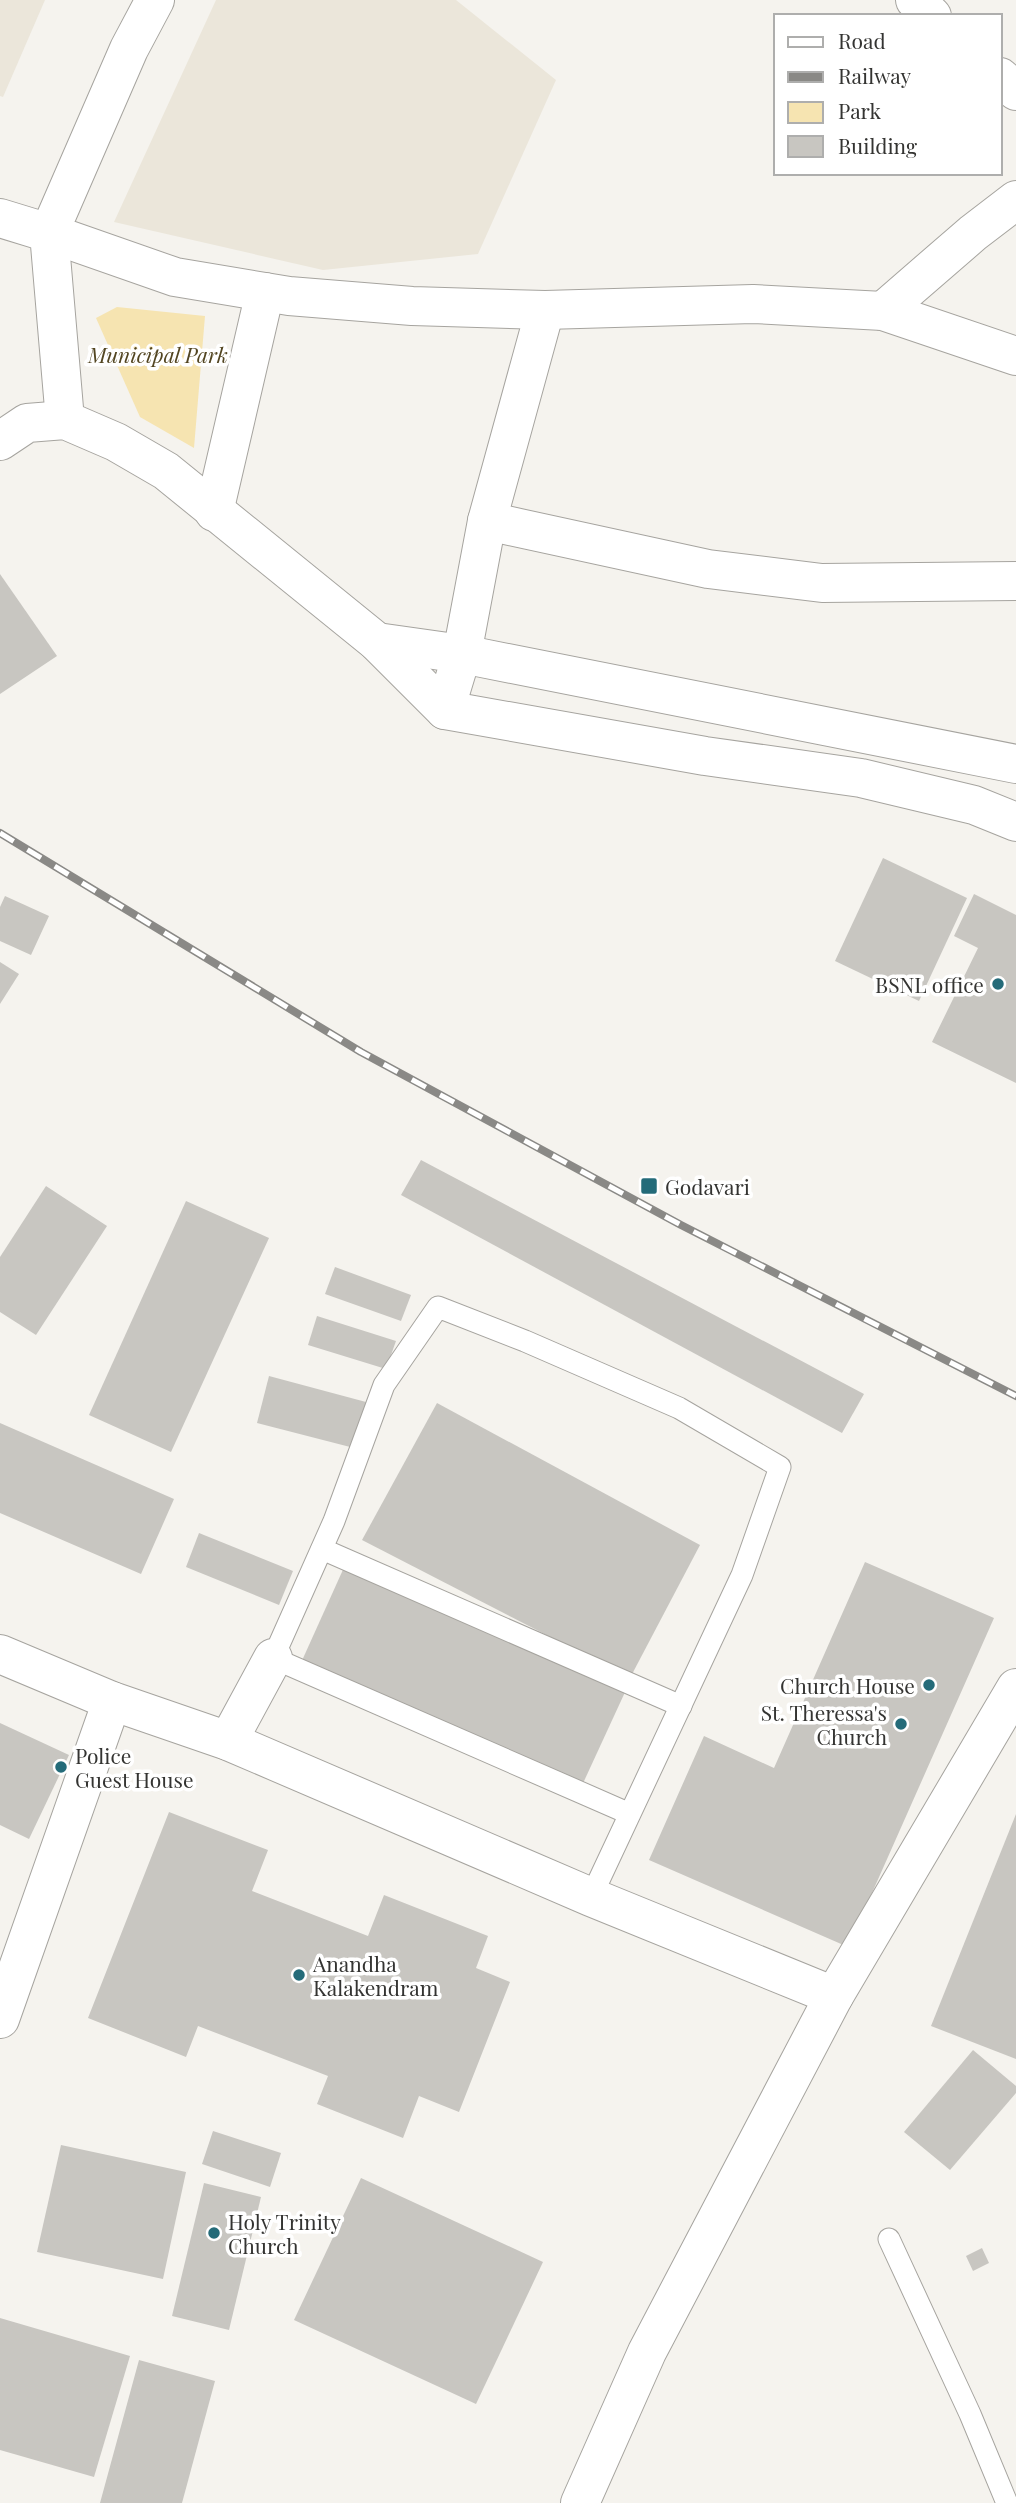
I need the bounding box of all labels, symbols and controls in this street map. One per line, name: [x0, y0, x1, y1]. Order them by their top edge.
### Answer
legend: [774, 14, 1002, 175]
text: Road: [838, 26, 886, 54]
text: Railway: [838, 61, 912, 89]
text: Park: [838, 96, 882, 124]
text: Building: [838, 131, 917, 159]
park label: Municipal Park: [87, 340, 228, 368]
place label: BSNL office: [875, 970, 984, 998]
marker: BSNL office: [990, 976, 1006, 992]
place label: Godavari: [665, 1172, 750, 1200]
marker: Godavari: [639, 1176, 659, 1196]
place label: Church House: [780, 1671, 915, 1699]
marker: Church House: [921, 1677, 937, 1693]
place label: St. Theressa's Church: [761, 1698, 888, 1750]
marker: St. Theressa's Church: [893, 1716, 909, 1732]
place label: Police Guest House: [75, 1741, 194, 1793]
marker: Police Guest House: [53, 1759, 69, 1775]
place label: Anandha Kalakendram: [312, 1949, 439, 2001]
marker: Anandha Kalakendram: [291, 1967, 307, 1983]
place label: Holy Trinity Church: [228, 2207, 341, 2259]
marker: Holy Trinity Church: [206, 2225, 222, 2241]

